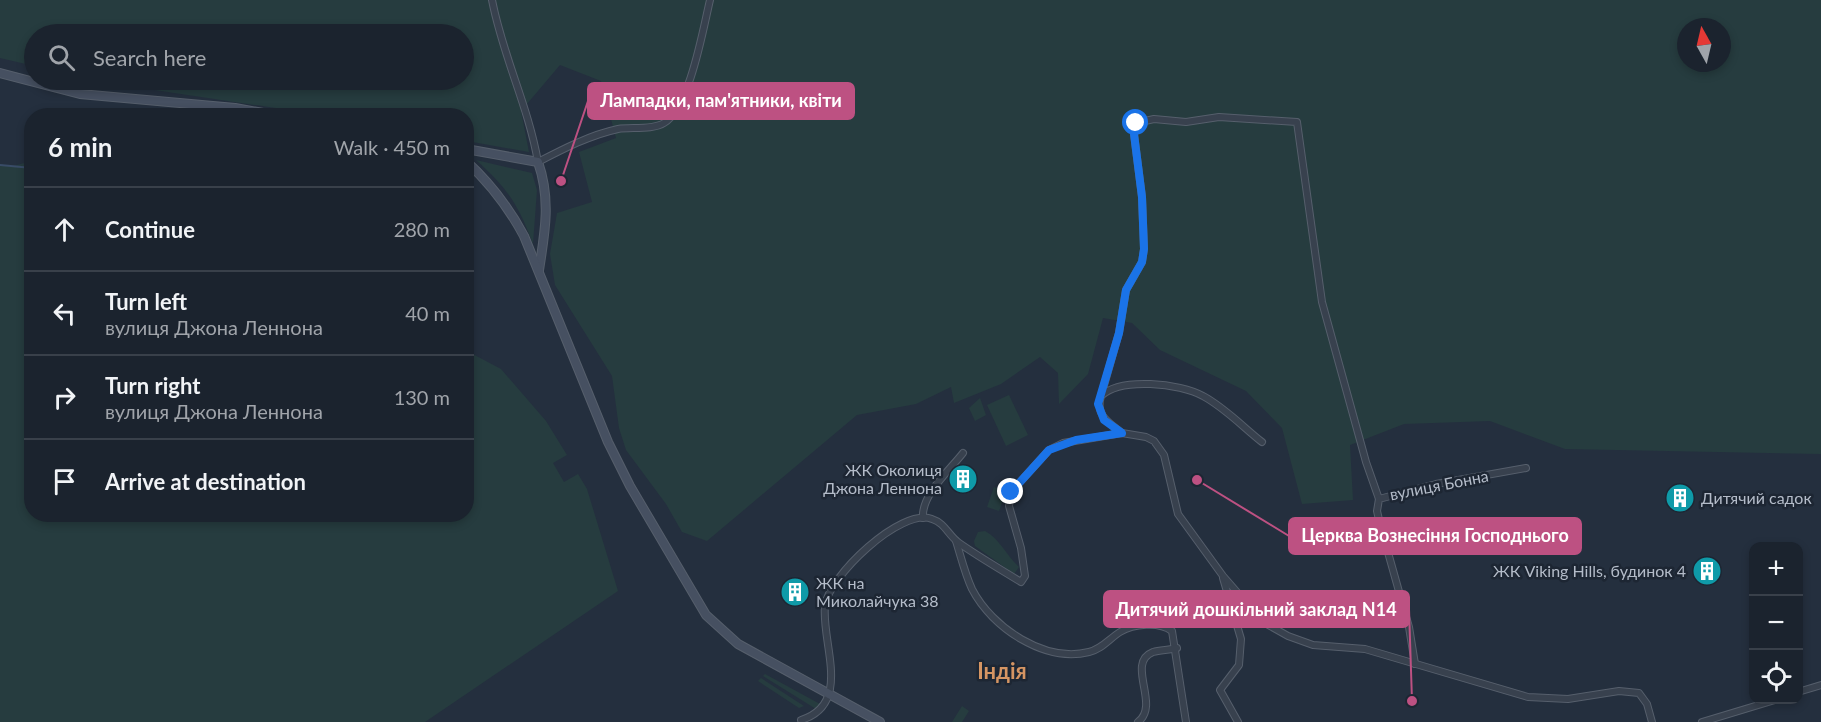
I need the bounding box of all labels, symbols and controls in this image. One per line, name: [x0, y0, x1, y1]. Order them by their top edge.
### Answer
north arrow: [1677, 18, 1731, 72]
search box: [24, 24, 474, 90]
icon: search: [45, 41, 78, 74]
text: Search here: [93, 44, 206, 71]
callout: Лампадки, пам'ятники, квіти: [588, 83, 854, 119]
text: Лампадки, пам'ятники, квіти: [599, 89, 842, 111]
route start: [1122, 109, 1148, 135]
text: 6 min: [48, 131, 112, 163]
text: Walk · 450 m: [334, 135, 450, 159]
icon: ahead: [48, 213, 81, 246]
text: Continue: [105, 216, 195, 243]
text: 280 m: [394, 217, 450, 241]
text: Turn left: [105, 288, 187, 315]
icon: left: [48, 297, 81, 330]
text: 40 m: [405, 301, 450, 325]
text: вулиця Джона Леннона: [105, 315, 323, 339]
text: Turn right: [105, 372, 200, 399]
icon: right: [48, 381, 81, 414]
text: 130 m: [394, 385, 450, 409]
text: вулиця Джона Леннона: [105, 399, 323, 423]
place label: ЖК Околиця Джона Леннона: [823, 460, 942, 497]
building icon: ЖК Околиця Джона Леннона: [947, 463, 979, 495]
icon: arrive: [48, 465, 81, 498]
street label: вулиця Бонна: [1388, 466, 1490, 503]
text: Arrive at destination: [105, 468, 306, 495]
route end: [997, 478, 1023, 504]
building icon: Дитячий садок: [1664, 482, 1696, 514]
place label: Дитячий садок: [1701, 488, 1812, 507]
callout: Церква Вознесіння Господнього: [1289, 518, 1581, 554]
text: Церква Вознесіння Господнього: [1301, 524, 1569, 546]
map controls: [1749, 542, 1803, 704]
button: +: [1749, 542, 1803, 596]
building icon: ЖК Viking Hills, будинок 4: [1691, 555, 1723, 587]
place label: ЖК Viking Hills, будинок 4: [1493, 561, 1686, 580]
place label: ЖК на Миколайчука 38: [816, 573, 939, 610]
building icon: ЖК на Миколайчука 38: [779, 576, 811, 608]
callout: Дитячий дошкільний заклад N14: [1104, 591, 1409, 627]
button: −: [1749, 596, 1803, 650]
text: Дитячий дошкільний заклад N14: [1115, 598, 1397, 620]
button: locate: [1749, 650, 1803, 704]
district label: Індія: [977, 657, 1027, 684]

